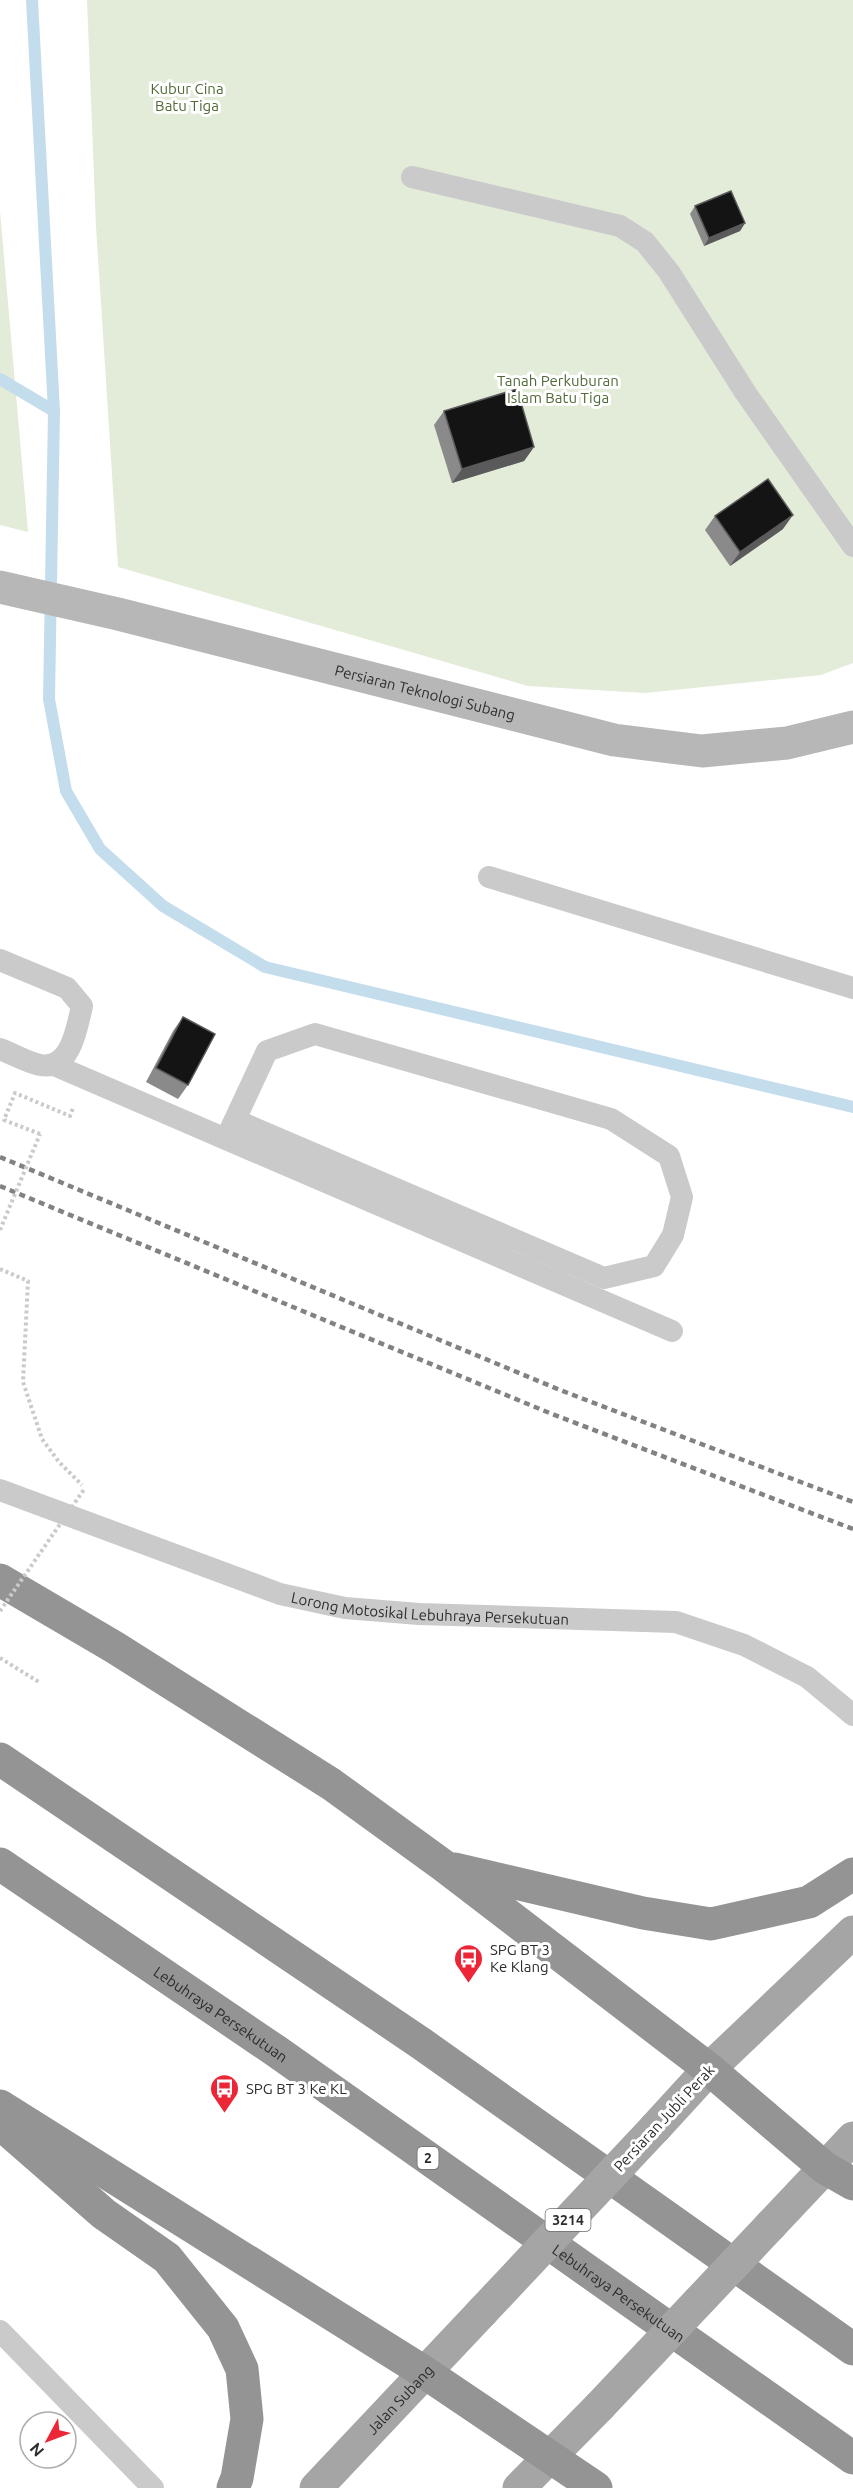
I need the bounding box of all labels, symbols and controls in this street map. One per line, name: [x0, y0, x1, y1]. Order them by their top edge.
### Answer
park label: Kubur Cina Batu Tiga: [150, 80, 224, 114]
park label: Tanah Perkuburan Islam Batu Tiga: [497, 372, 619, 406]
street label: Persiaran Teknologi Subang: [333, 661, 517, 723]
street label: Lorong Motosikal Lebuhraya Persekutuan: [290, 1588, 569, 1627]
place label: SPG BT 3 Ke Klang: [490, 1941, 550, 1975]
bus stop icon: SPG BT 3 Ke Klang: [453, 1942, 485, 1984]
street label: Lebuhraya Persekutuan: [151, 1962, 291, 2065]
street label: Persiaran Jubli Perak: [610, 2061, 718, 2175]
bus stop icon: SPG BT 3 Ke KL: [209, 2072, 241, 2114]
place label: SPG BT 3 Ke KL: [246, 2080, 347, 2097]
road number: 2: [418, 2147, 438, 2169]
road number: 3214: [546, 2209, 590, 2231]
street label: Lebuhraya Persekutuan: [549, 2240, 688, 2345]
street label: Jalan Subang: [363, 2361, 436, 2437]
north arrow: [18, 2410, 78, 2470]
text: N: [26, 2439, 47, 2460]

